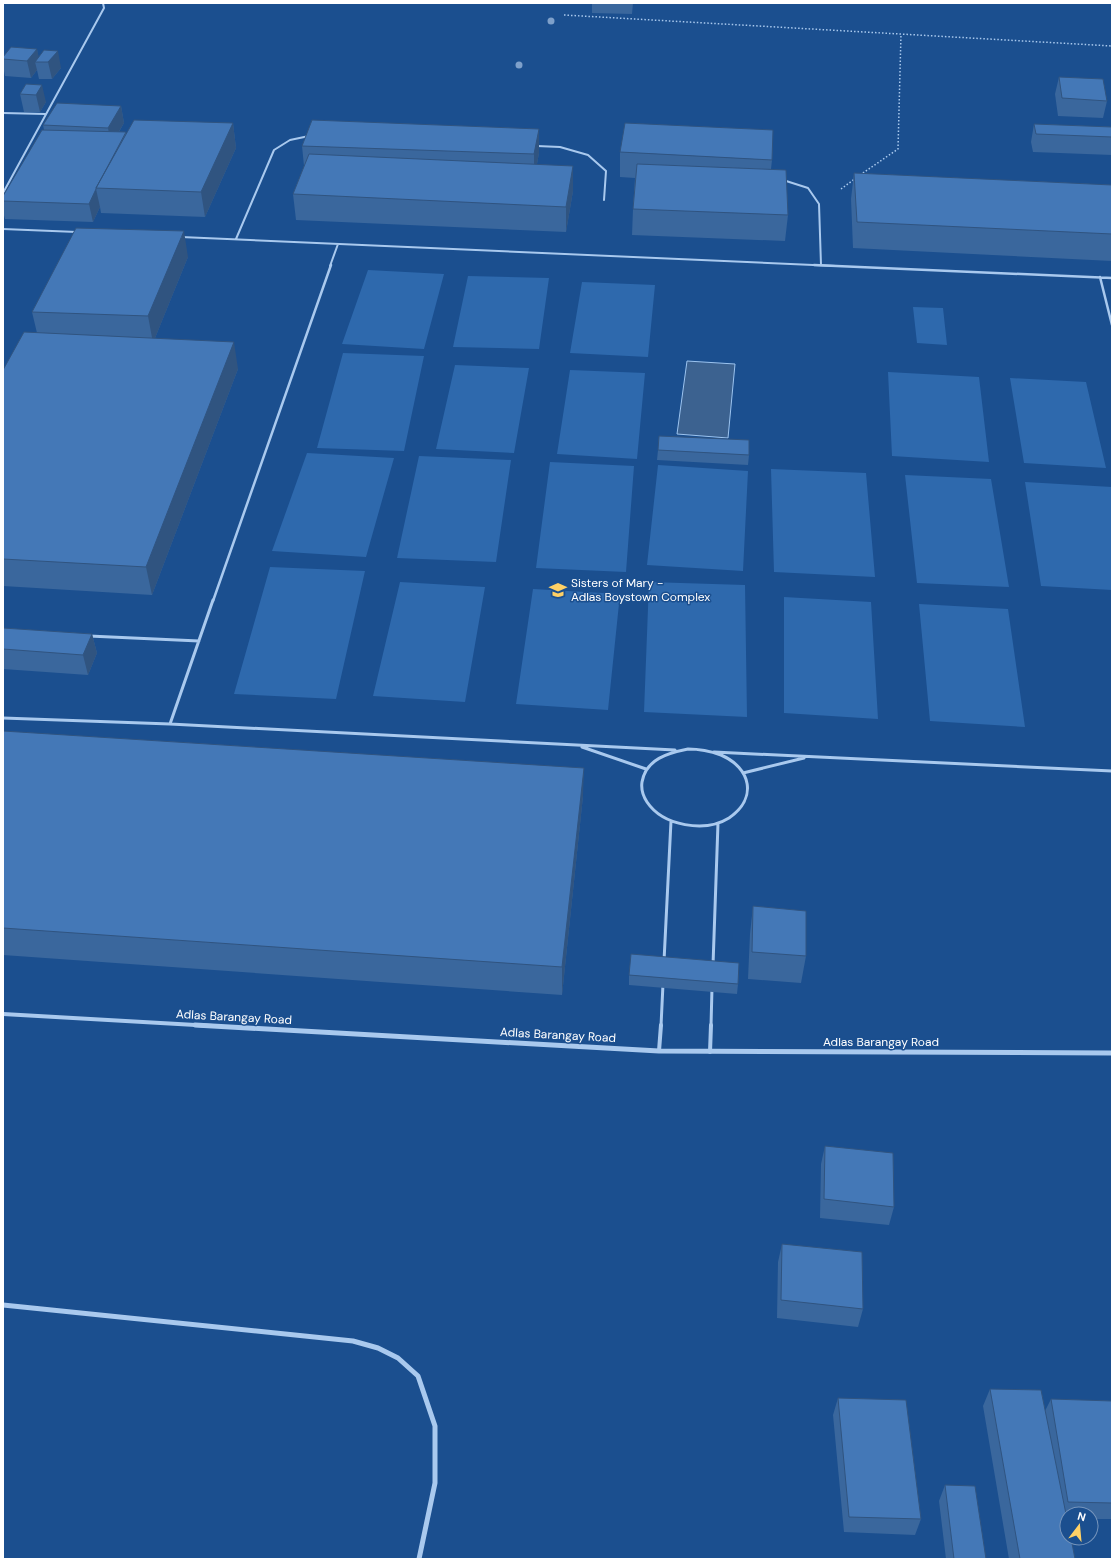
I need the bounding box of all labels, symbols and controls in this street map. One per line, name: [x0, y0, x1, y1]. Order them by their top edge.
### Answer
place label: Sisters of Mary - Adlas Boystown Complex: [571, 575, 710, 605]
school or university icon: Sisters of Mary - Adlas Boystown Complex: [548, 580, 568, 600]
street label: Adlas Barangay Road: [176, 1006, 292, 1028]
street label: Adlas Barangay Road: [500, 1024, 616, 1046]
street label: Adlas Barangay Road: [823, 1034, 939, 1050]
north arrow: [1059, 1506, 1099, 1546]
text: N: [1076, 1509, 1088, 1524]

